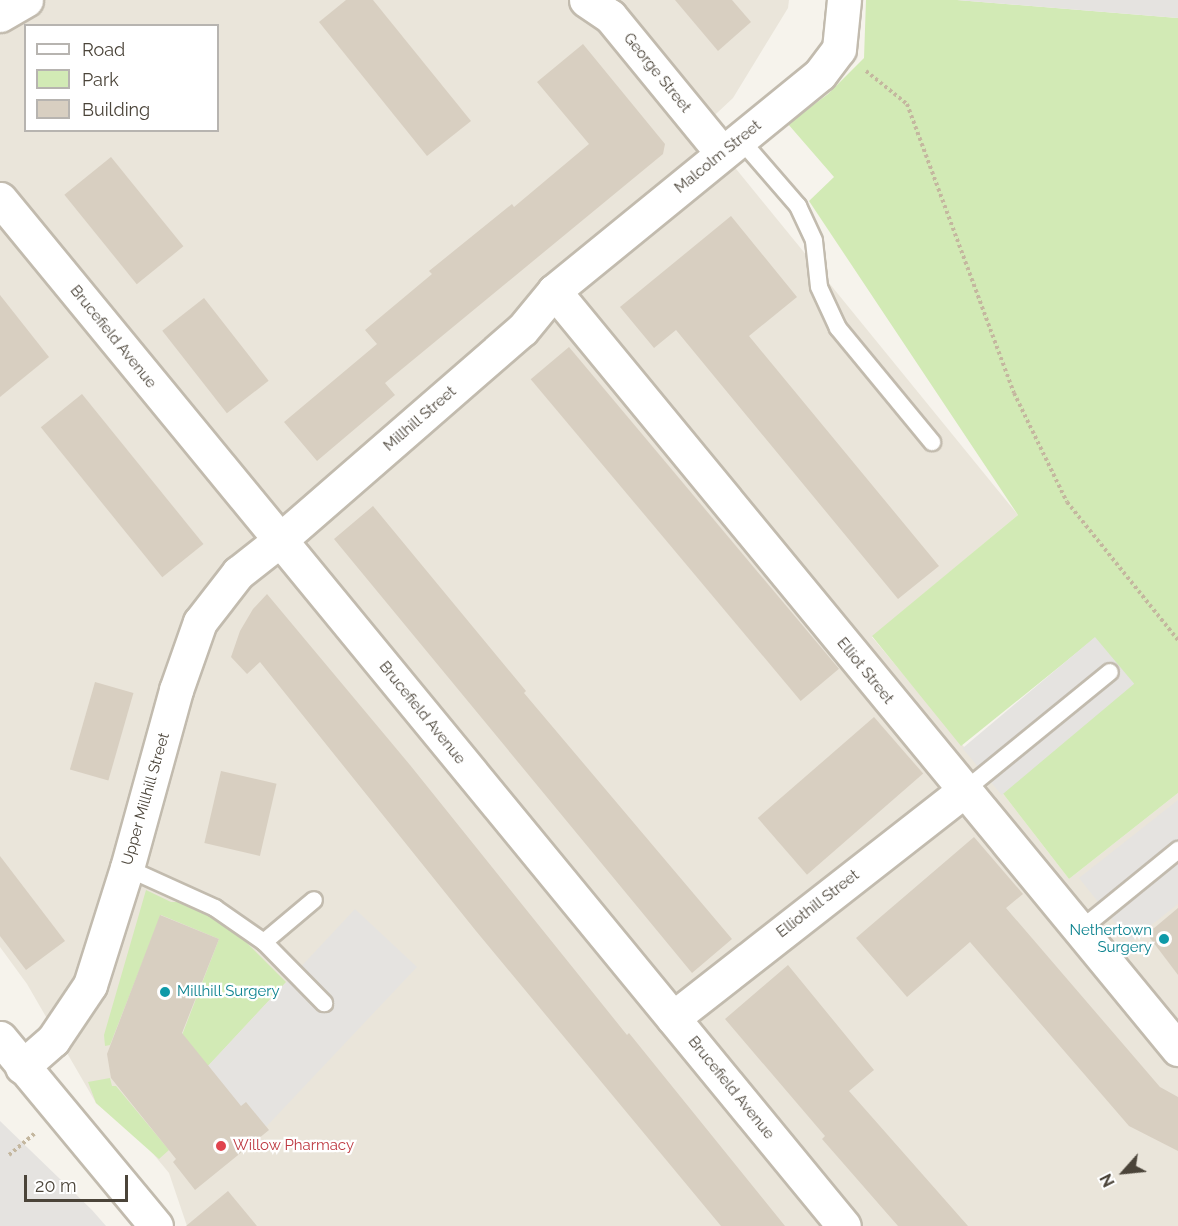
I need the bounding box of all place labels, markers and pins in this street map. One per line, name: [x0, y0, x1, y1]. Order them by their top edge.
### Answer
place label: Nethertown Surgery: [1069, 921, 1152, 956]
marker: Nethertown Surgery: [1157, 932, 1171, 946]
place label: Millhill Surgery: [177, 983, 280, 1001]
marker: Millhill Surgery: [158, 985, 172, 999]
place label: Willow Pharmacy: [233, 1137, 355, 1155]
marker: Willow Pharmacy: [214, 1139, 228, 1153]

